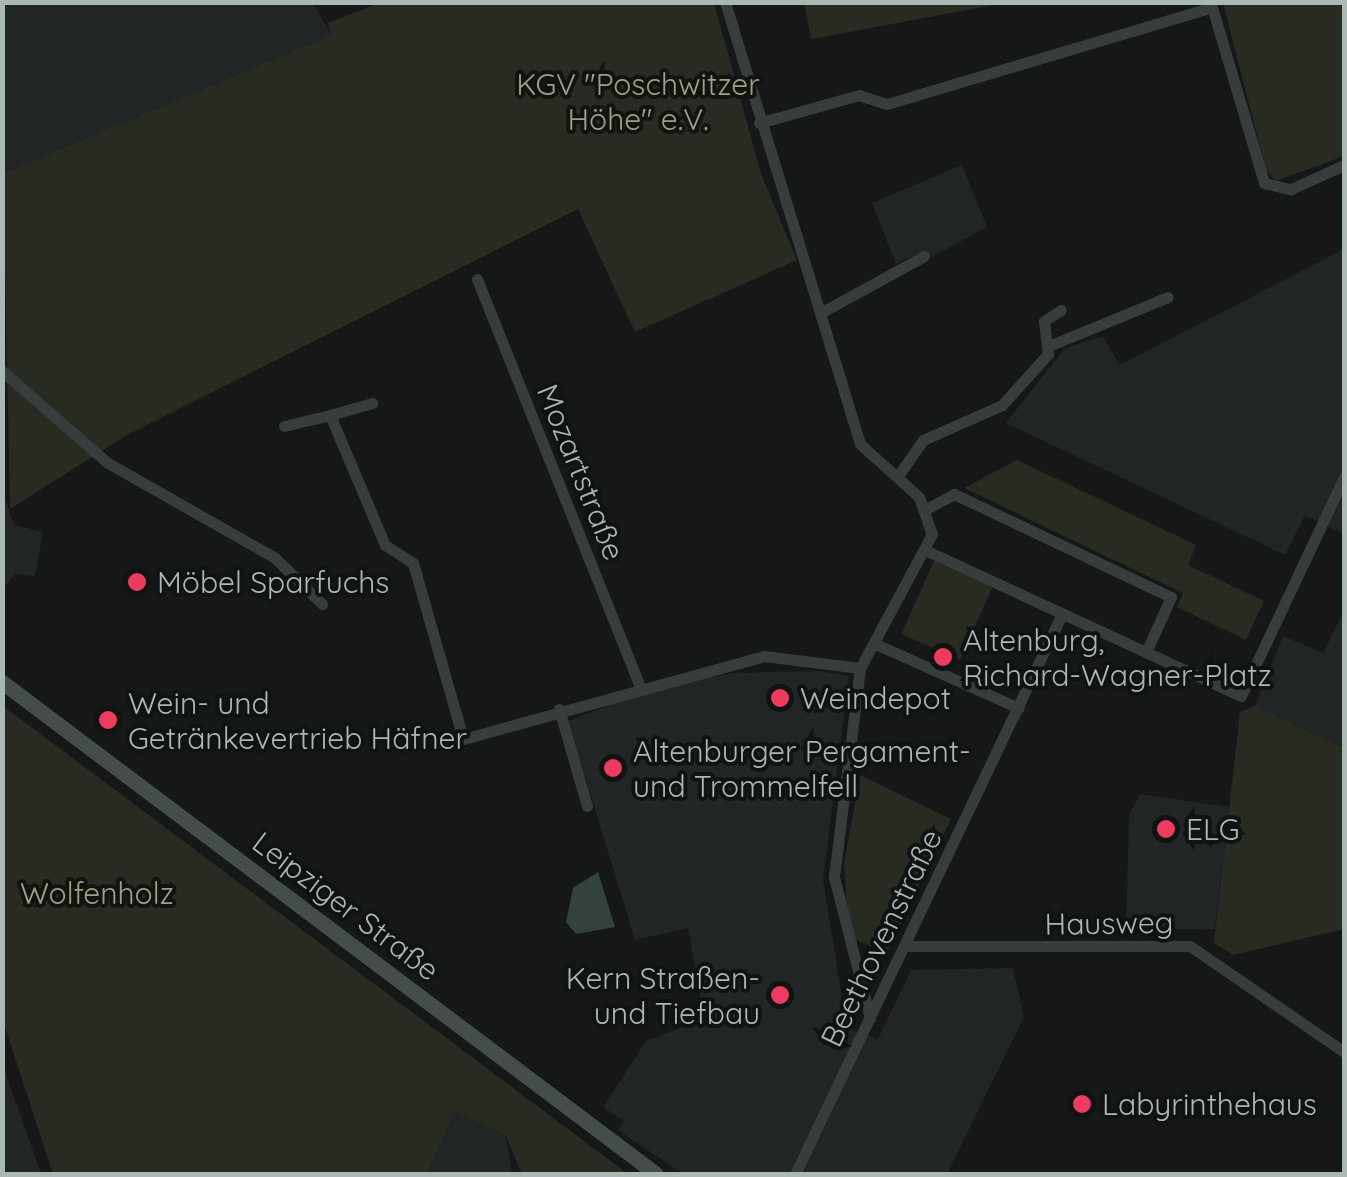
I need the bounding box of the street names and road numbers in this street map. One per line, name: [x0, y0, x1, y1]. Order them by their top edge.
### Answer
street label: Mozartstraße: [529, 379, 633, 565]
street label: Beethovenstraße: [813, 823, 949, 1053]
street label: Leipziger Straße: [246, 824, 446, 988]
street label: Hausweg: [1044, 904, 1174, 942]

